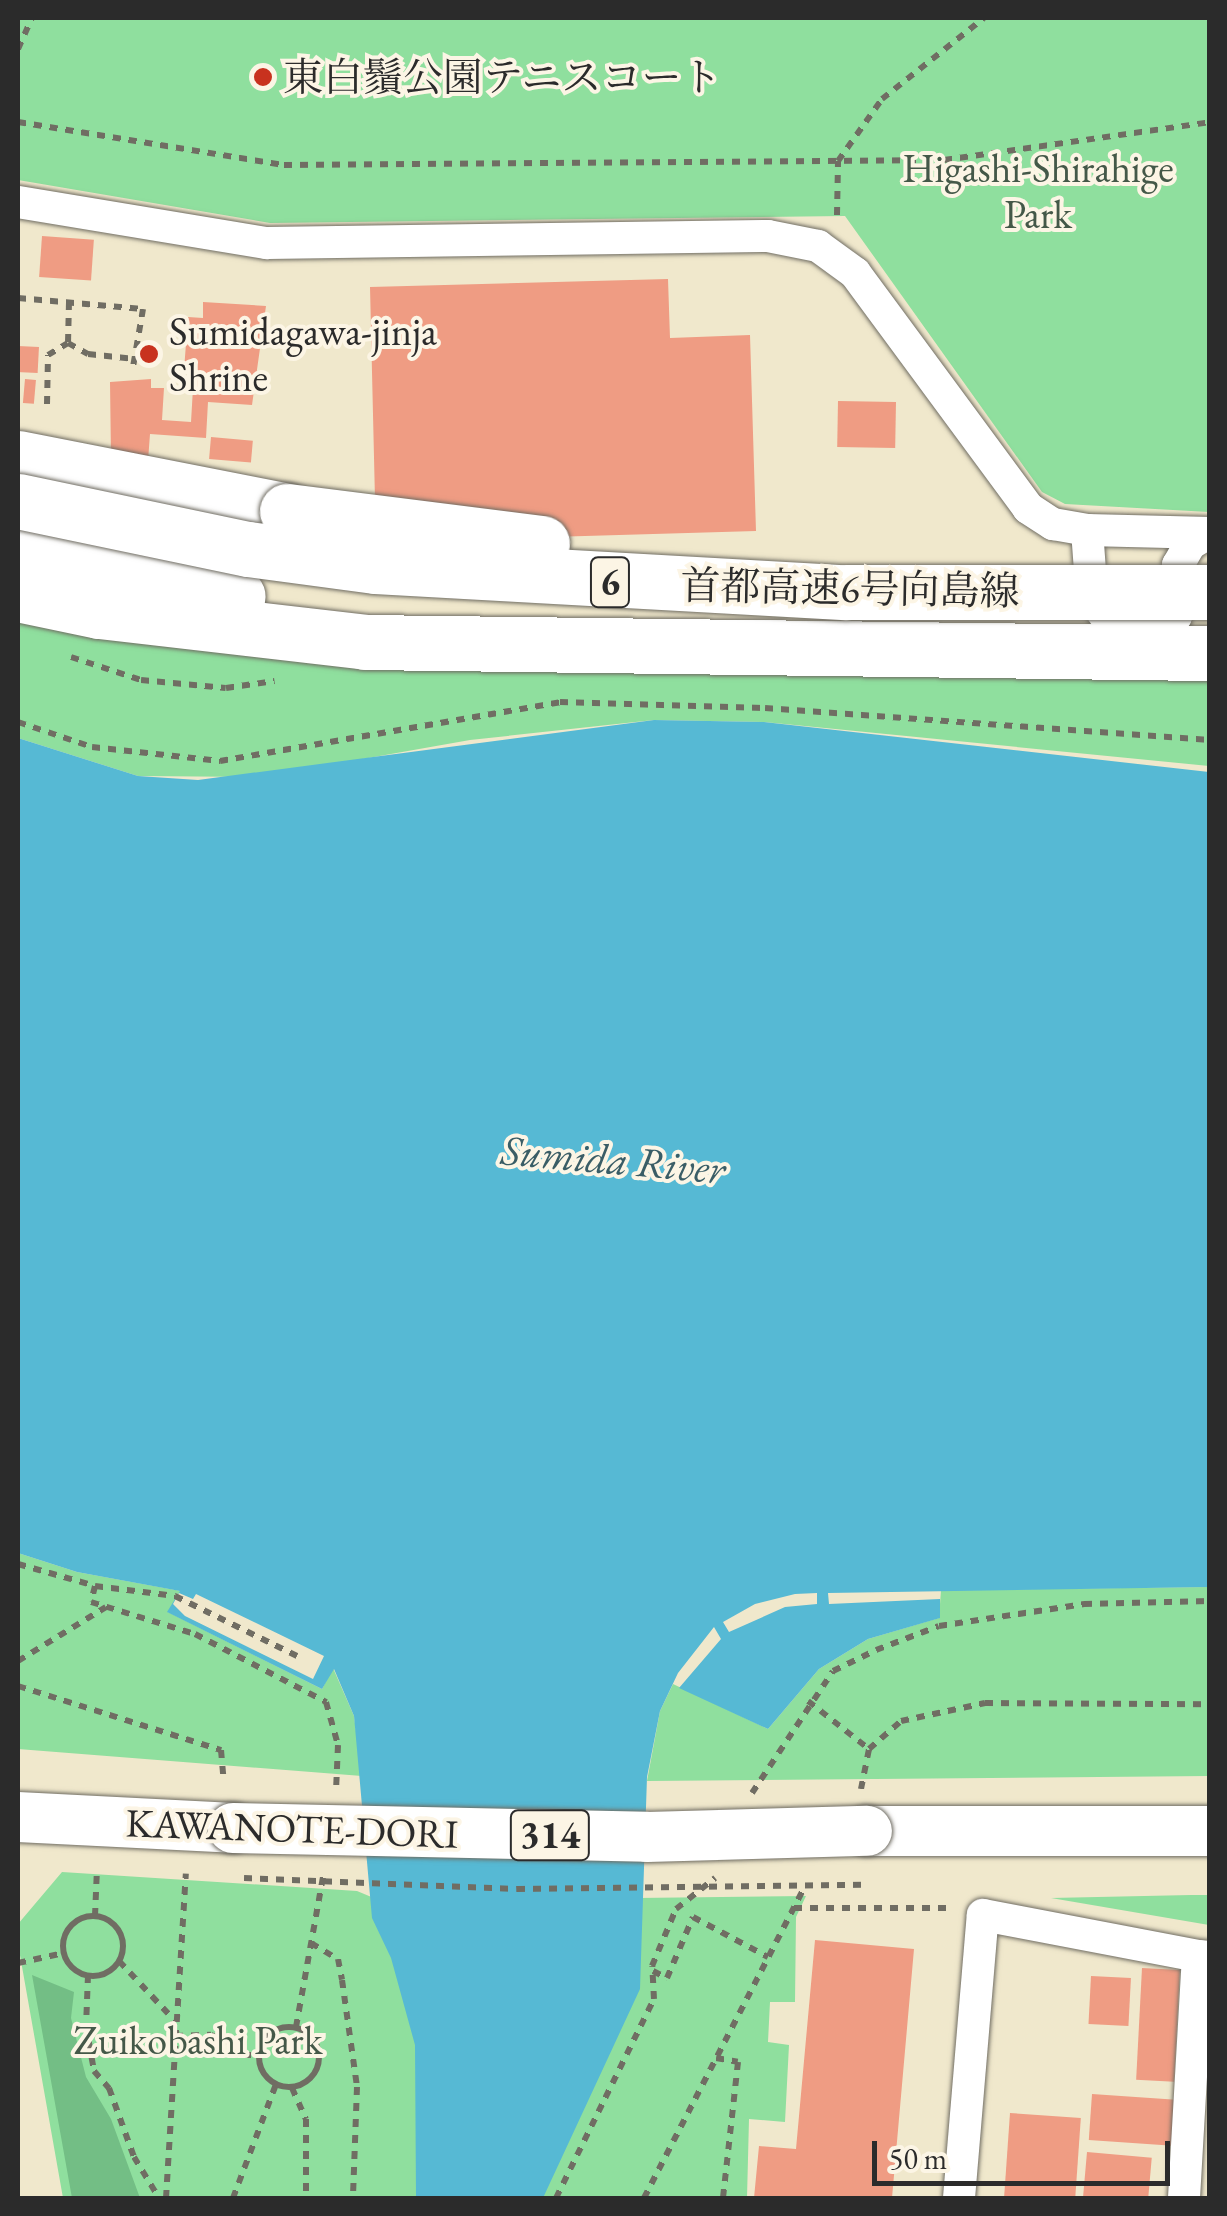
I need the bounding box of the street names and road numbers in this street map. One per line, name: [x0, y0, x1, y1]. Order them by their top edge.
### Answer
road number: 6: [588, 549, 632, 615]
street label: 首都高速6号向島線: [680, 561, 1020, 615]
street label: KAWANOTE-DORI: [125, 1798, 459, 1858]
road number: 314: [508, 1802, 592, 1868]

